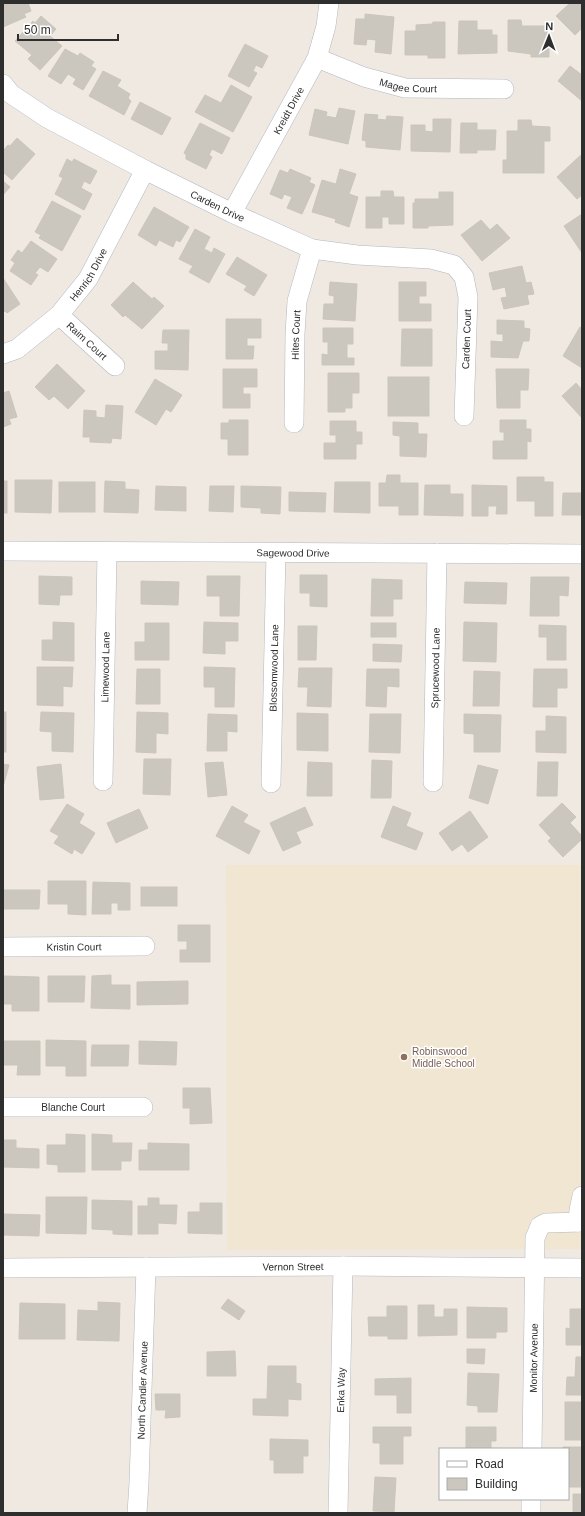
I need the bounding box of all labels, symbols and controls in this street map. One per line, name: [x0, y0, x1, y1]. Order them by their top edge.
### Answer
scale bar: [18, 16, 118, 42]
north arrow: [529, 16, 569, 56]
text: N: [545, 20, 553, 32]
text: 50 m: [24, 23, 51, 37]
street label: Magee Court: [378, 76, 437, 94]
street label: Kreidt Drive: [271, 85, 306, 136]
street label: Carden Drive: [189, 188, 247, 224]
street label: Henrich Drive: [68, 246, 109, 303]
street label: Hites Court: [290, 309, 302, 360]
street label: Carden Court: [460, 309, 473, 369]
street label: Raim Court: [64, 320, 109, 362]
street label: Sagewood Drive: [256, 547, 330, 559]
street label: Blossomwood Lane: [268, 624, 280, 712]
street label: Sprucewood Lane: [429, 627, 442, 708]
street label: Limewood Lane: [99, 631, 112, 702]
street label: Kristin Court: [46, 941, 102, 953]
place label: Robinswood Middle School: [412, 1046, 475, 1069]
marker: Robinswood Middle School: [399, 1052, 409, 1062]
street label: Blanche Court: [41, 1102, 105, 1113]
street label: Vernon Street: [262, 1261, 324, 1272]
street label: Monitor Avenue: [528, 1323, 540, 1393]
street label: North Candler Avenue: [135, 1340, 150, 1439]
street label: Enka Way: [335, 1367, 347, 1413]
legend: [439, 1448, 569, 1500]
text: Road: [475, 1457, 504, 1471]
text: Building: [475, 1477, 518, 1491]

